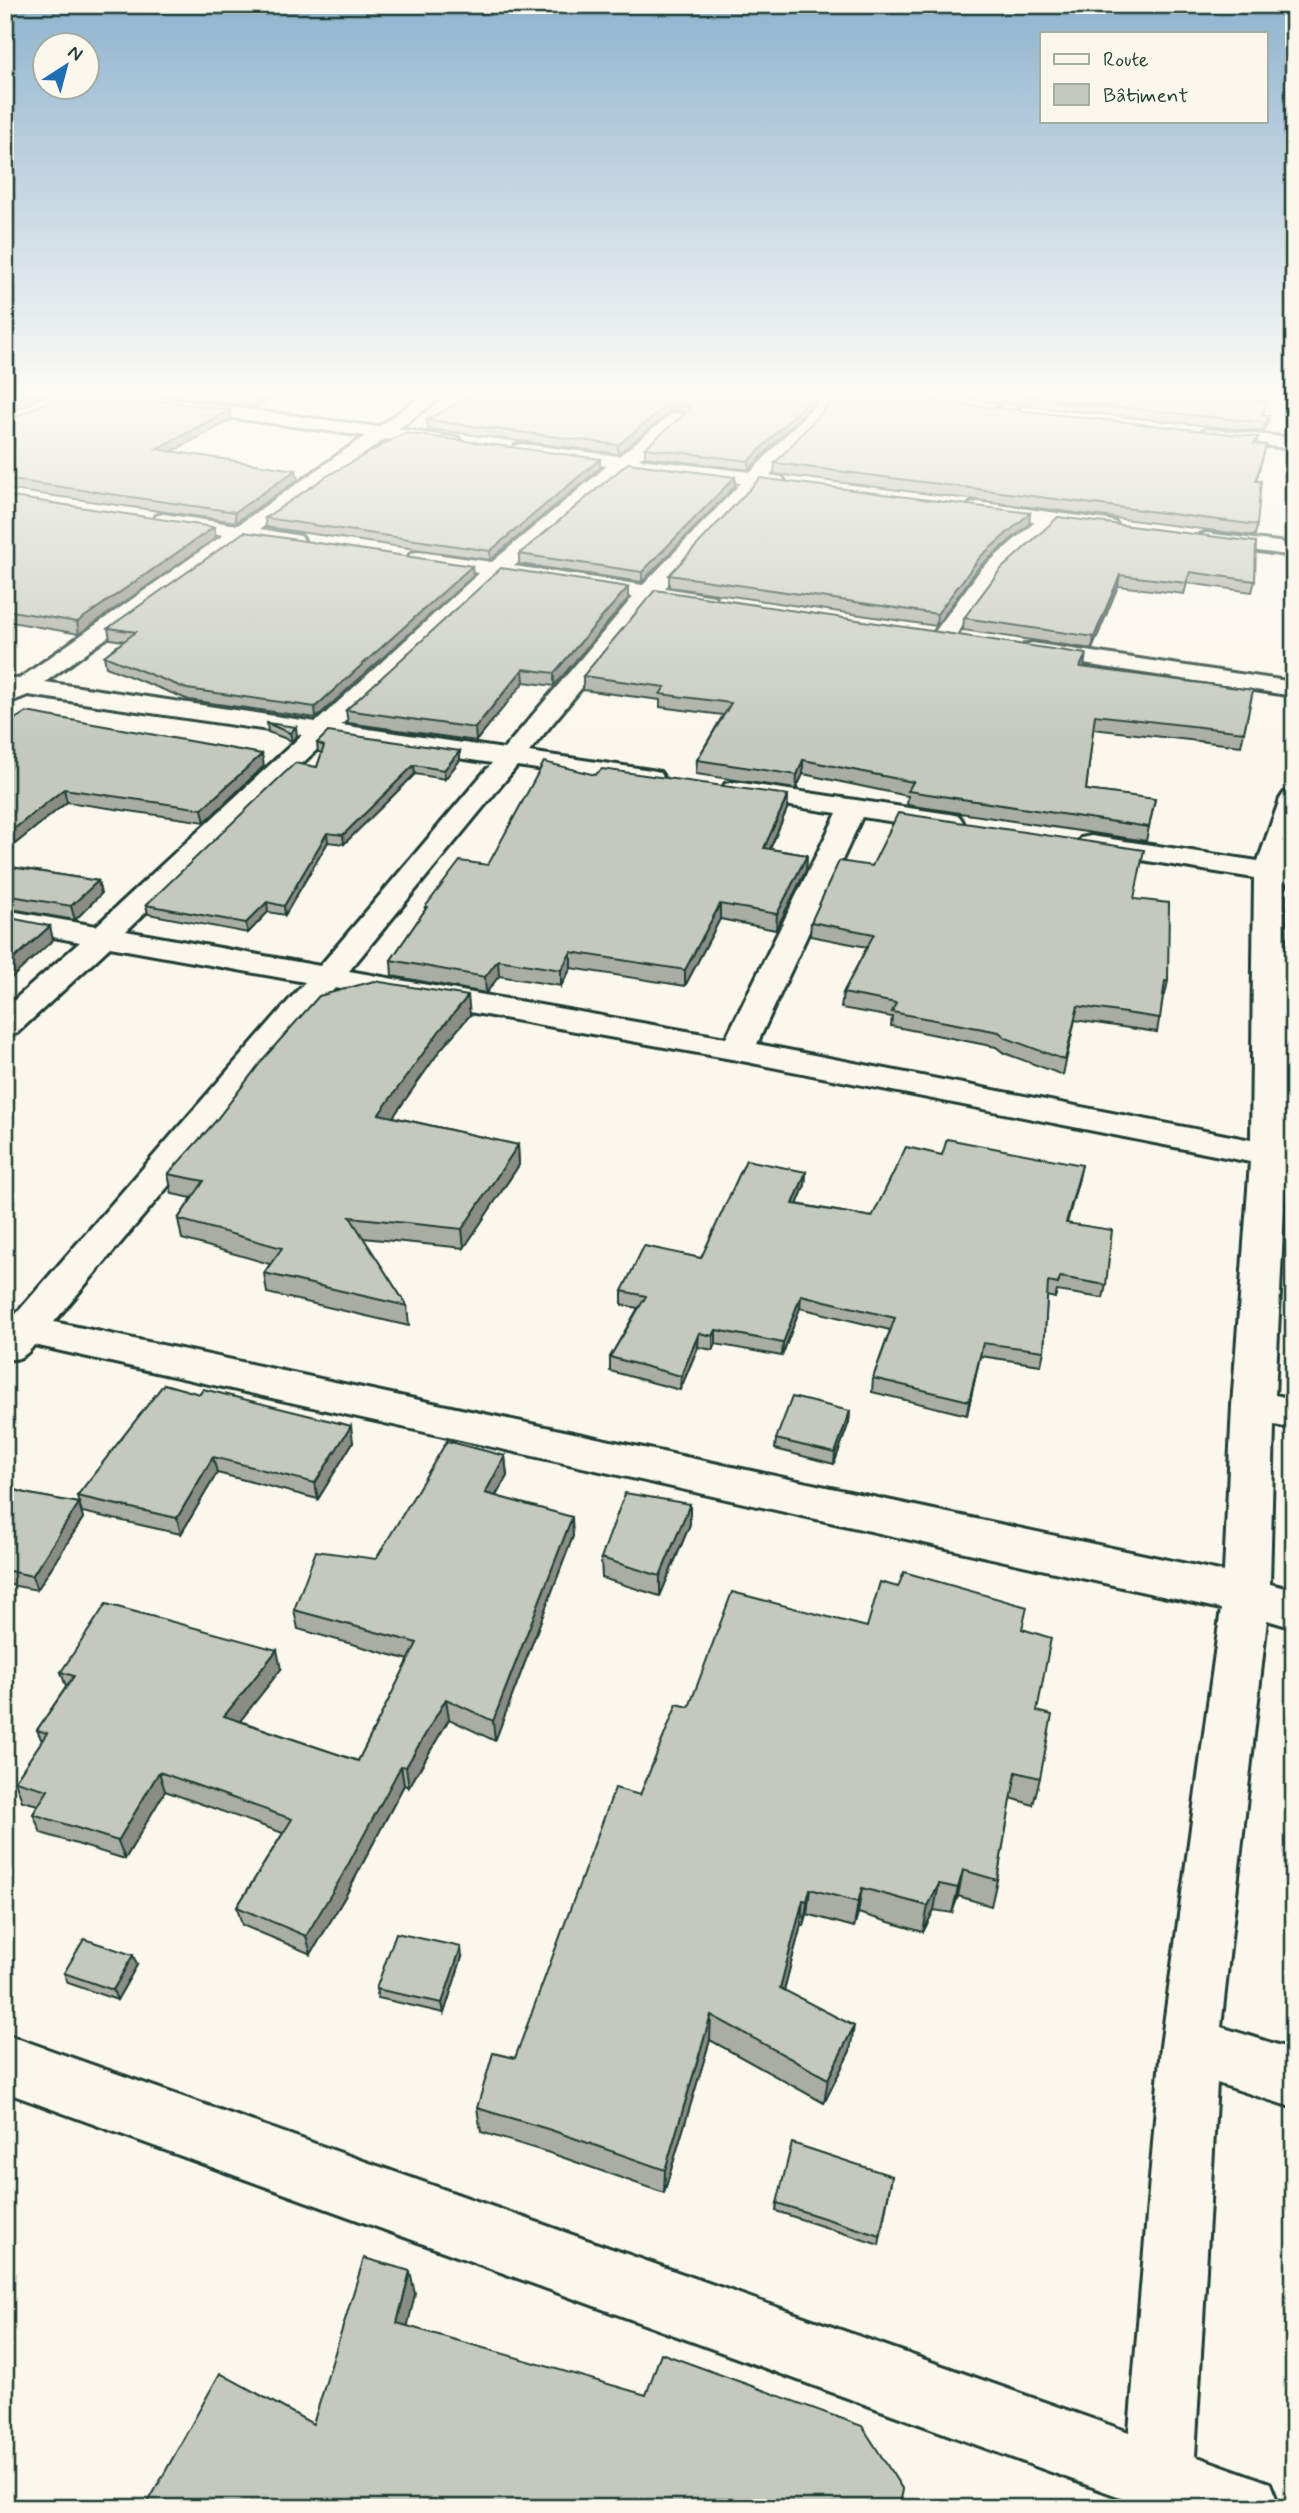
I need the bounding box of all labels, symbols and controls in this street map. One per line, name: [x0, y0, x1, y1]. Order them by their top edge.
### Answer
north arrow: [32, 32, 102, 102]
legend: [1040, 32, 1268, 122]
text: N: [63, 40, 88, 67]
text: Route: [1103, 46, 1149, 74]
text: Bâtiment: [1103, 82, 1188, 110]

